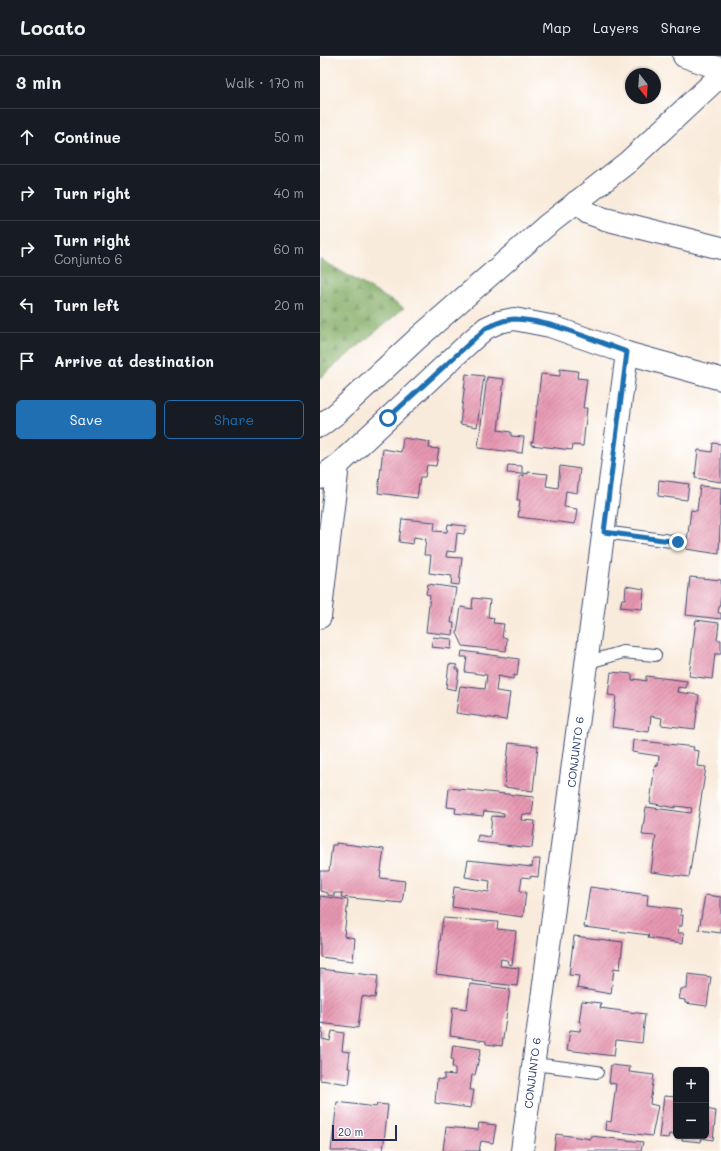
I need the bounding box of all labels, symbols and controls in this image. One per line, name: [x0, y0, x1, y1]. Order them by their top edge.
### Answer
text: Locato: [20, 15, 86, 40]
text: Map: [542, 18, 571, 37]
text: Layers: [593, 18, 639, 37]
text: Share: [661, 18, 701, 37]
north arrow: [625, 68, 661, 104]
text: 3 min: [16, 71, 61, 93]
text: Walk · 170 m: [225, 74, 304, 91]
icon: ahead: [16, 126, 38, 148]
text: Continue: [54, 127, 121, 147]
text: 50 m: [274, 128, 304, 145]
icon: right: [16, 182, 38, 204]
text: Turn right: [54, 183, 131, 203]
text: 40 m: [274, 184, 304, 201]
text: Turn right: [54, 230, 131, 250]
icon: right: [16, 238, 38, 260]
text: 60 m: [274, 240, 304, 257]
text: Conjunto 6: [54, 250, 122, 267]
icon: left: [16, 294, 38, 316]
text: Turn left: [54, 295, 119, 315]
text: 20 m: [274, 296, 304, 313]
icon: arrive: [16, 350, 38, 372]
text: Arrive at destination: [54, 351, 214, 371]
button: Save: [16, 400, 156, 439]
button: Share: [164, 400, 304, 439]
route start: [379, 409, 397, 427]
route end: [669, 533, 687, 551]
street label: CONJUNTO 6: [563, 716, 587, 788]
street label: CONJUNTO 6: [520, 1037, 544, 1109]
map controls: [673, 1067, 709, 1139]
button: +: [673, 1067, 709, 1103]
button: −: [673, 1103, 709, 1139]
scale bar: [332, 1123, 397, 1142]
text: 20 m: [338, 1124, 363, 1139]

